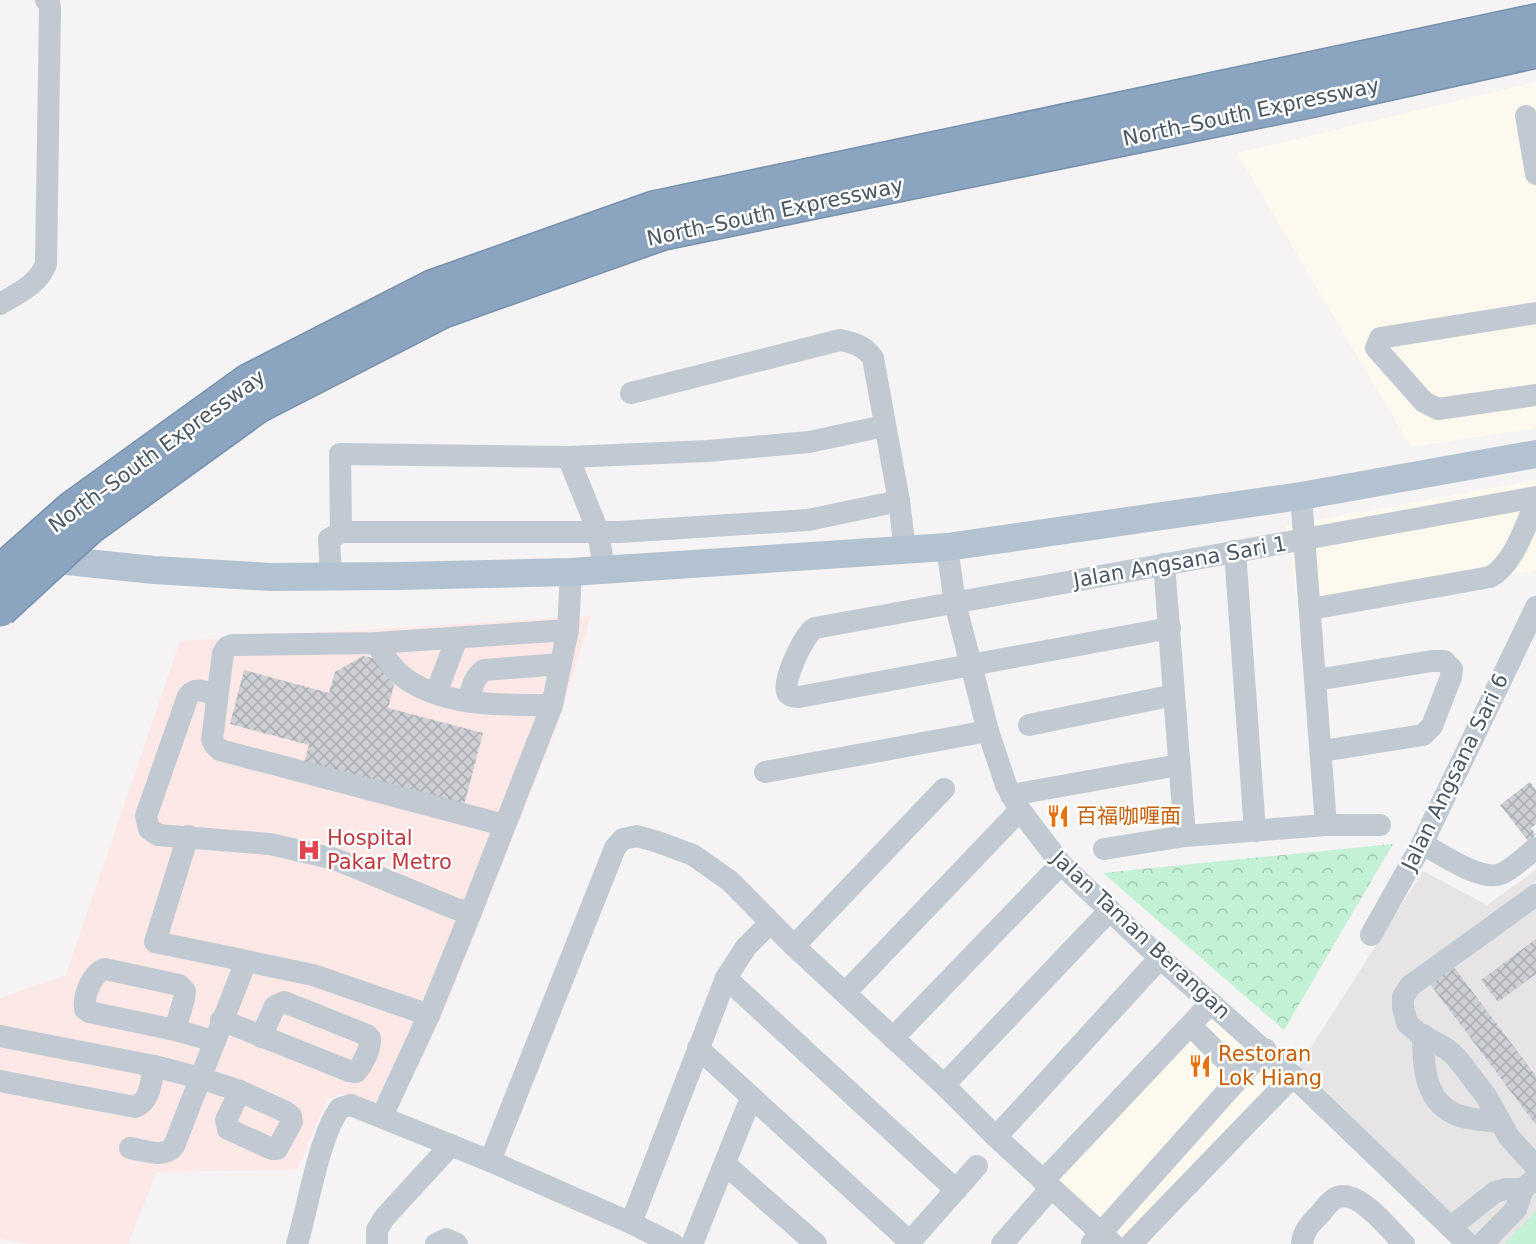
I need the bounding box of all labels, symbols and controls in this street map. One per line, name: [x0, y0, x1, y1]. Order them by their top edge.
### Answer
street label: North–South Expressway: [1121, 73, 1381, 151]
street label: North–South Expressway: [645, 173, 905, 251]
street label: North–South Expressway: [44, 364, 270, 538]
street label: Jalan Angsana Sari 1: [1070, 531, 1289, 593]
street label: Jalan Angsana Sari 6: [1396, 670, 1513, 876]
restaurant icon: 百福咖喱面: [1045, 803, 1071, 829]
place label: 百福咖喱面: [1076, 804, 1181, 828]
place label: Hospital Pakar Metro: [327, 826, 452, 874]
hospital icon: Hospital Pakar Metro: [296, 837, 322, 863]
street label: Jalan Taman Berangan: [1045, 845, 1235, 1024]
place label: Restoran Lok Hiang: [1218, 1042, 1322, 1090]
restaurant icon: Restoran Lok Hiang: [1187, 1053, 1213, 1079]

